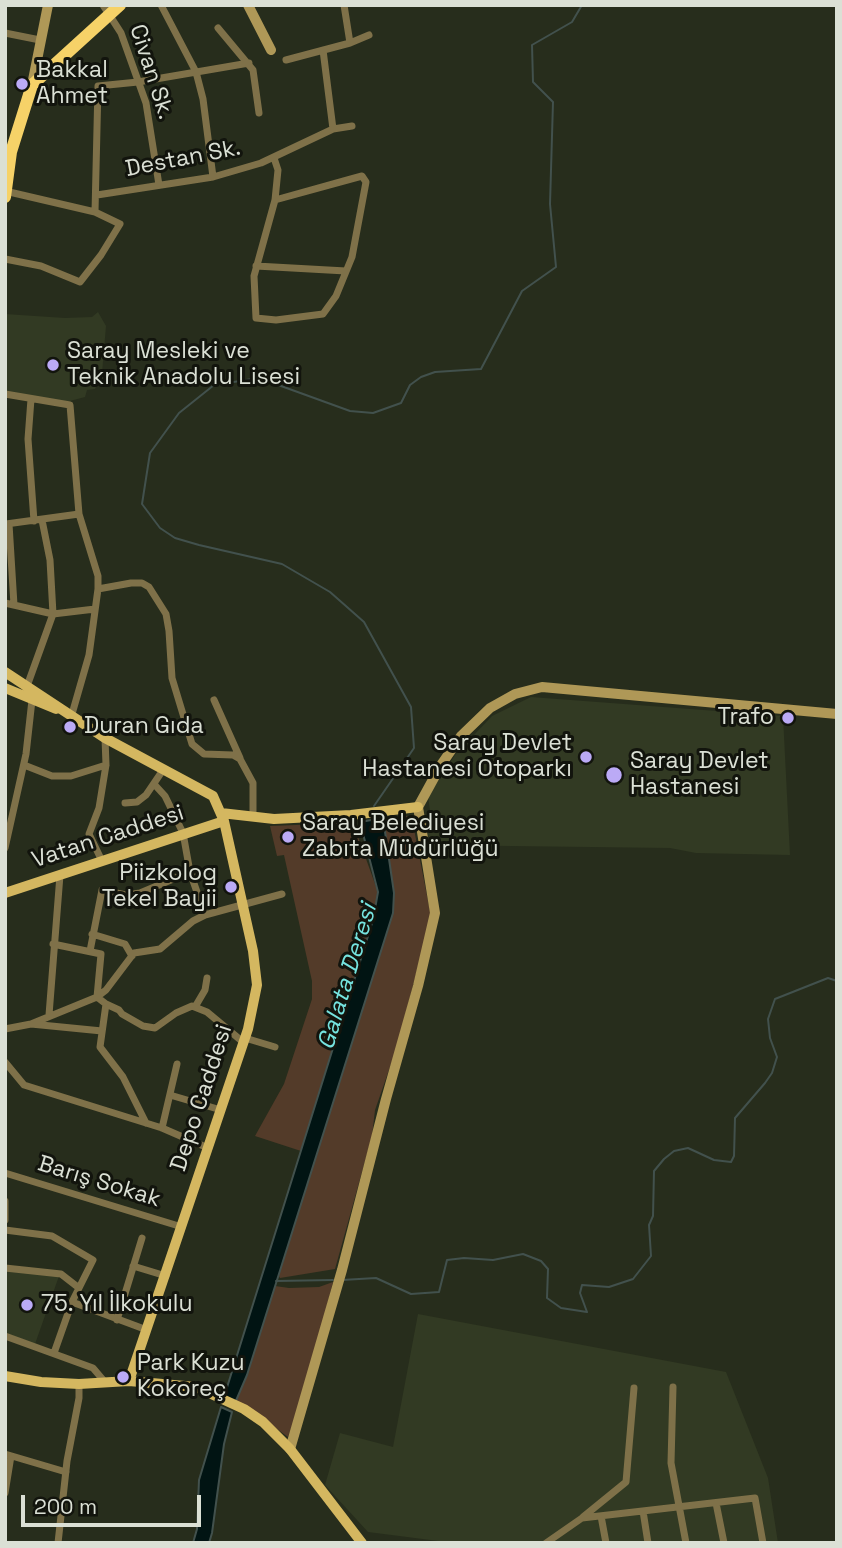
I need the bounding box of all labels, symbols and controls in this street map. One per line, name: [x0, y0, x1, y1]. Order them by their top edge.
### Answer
street label: Civan Sk.: [123, 21, 179, 123]
place label: Bakkal Ahmet: [36, 57, 108, 111]
marker: Bakkal Ahmet: [14, 76, 30, 92]
street label: Destan Sk.: [123, 134, 243, 184]
place label: Saray Mesleki ve Teknik Anadolu Lisesi: [67, 338, 300, 392]
marker: Saray Mesleki ve Teknik Anadolu Lisesi: [45, 357, 61, 373]
place label: Trafo: [718, 704, 774, 732]
marker: Trafo: [780, 710, 796, 726]
place label: Duran Gıda: [84, 713, 204, 741]
marker: Duran Gıda: [62, 719, 78, 735]
place label: Saray Devlet Hastanesi Otoparkı: [362, 730, 572, 784]
place label: Saray Devlet Hastanesi: [630, 748, 769, 802]
marker: Saray Devlet Hastanesi Otoparkı: [578, 749, 594, 765]
marker: Saray Devlet Hastanesi: [604, 765, 624, 785]
street label: Vatan Caddesi: [28, 799, 188, 875]
place label: Saray Belediyesi Zabıta Müdürlüğü: [302, 810, 499, 864]
marker: Saray Belediyesi Zabıta Müdürlüğü: [280, 829, 296, 845]
place label: Piizkolog Tekel Bayii: [102, 860, 217, 914]
marker: Piizkolog Tekel Bayii: [223, 879, 239, 895]
water label: Galata Deresi: [312, 901, 384, 1053]
street label: Depo Caddesi: [165, 1021, 239, 1175]
street label: Barış Sokak: [34, 1150, 164, 1214]
place label: 75. Yıl İlkokulu: [41, 1291, 192, 1319]
marker: 75. Yıl İlkokulu: [19, 1297, 35, 1313]
place label: Park Kuzu Kokoreç: [137, 1350, 245, 1404]
marker: Park Kuzu Kokoreç: [115, 1369, 131, 1385]
scale bar: [24, 1482, 205, 1526]
text: 200 m: [34, 1493, 97, 1520]

